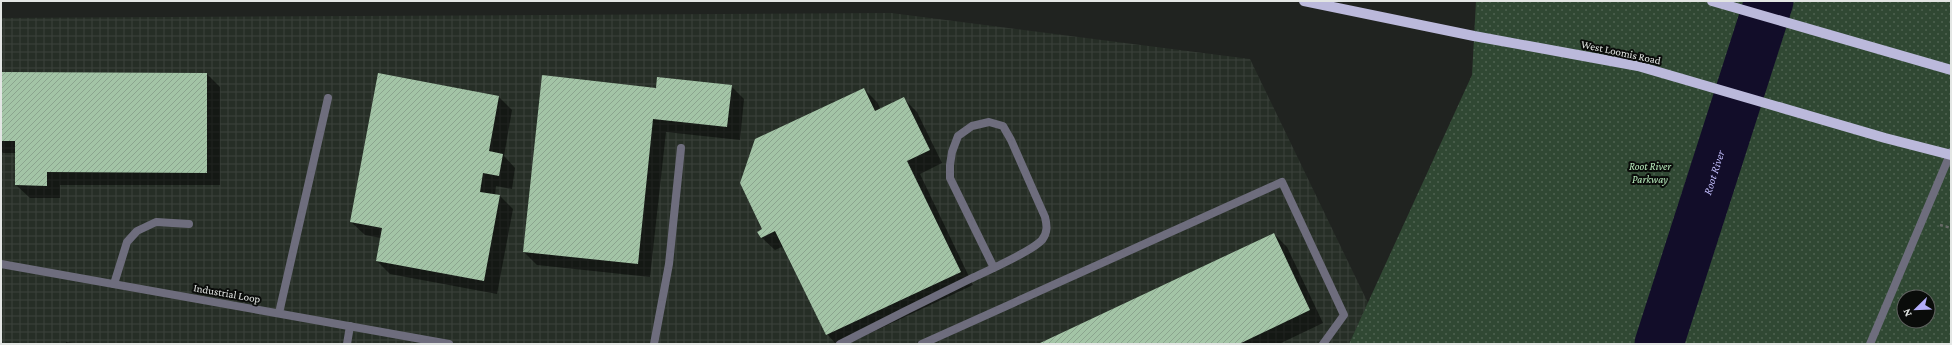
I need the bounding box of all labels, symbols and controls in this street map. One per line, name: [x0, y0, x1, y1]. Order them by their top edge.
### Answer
street label: West Loomis Road: [1580, 38, 1662, 66]
water label: Root River: [1700, 148, 1728, 197]
park label: Root River Parkway: [1629, 160, 1672, 186]
street label: Industrial Loop: [192, 281, 262, 306]
north arrow: [1896, 289, 1936, 329]
text: N: [1900, 307, 1914, 319]

